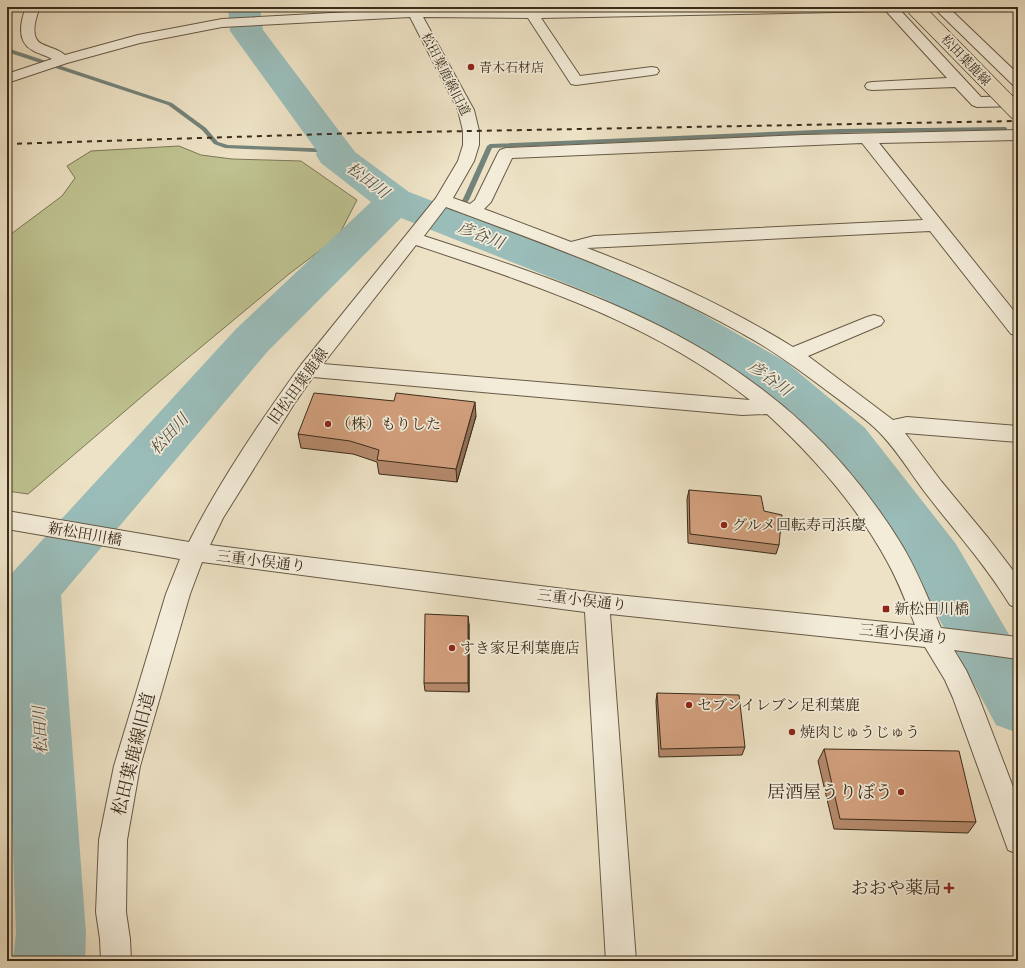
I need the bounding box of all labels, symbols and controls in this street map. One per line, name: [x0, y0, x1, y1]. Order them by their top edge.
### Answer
street label: 松田葉鹿線旧道: [419, 30, 473, 118]
street label: 松田葉鹿線: [938, 31, 994, 89]
place label: 青木石材店: [479, 60, 544, 75]
marker: 青木石材店: [466, 62, 476, 72]
water label: 松田川: [343, 158, 394, 203]
water label: 彦谷川: [455, 218, 509, 253]
street label: 旧松田葉鹿線: [264, 344, 332, 428]
water label: 彦谷川: [745, 356, 797, 401]
water label: 松田川: [146, 408, 193, 458]
place label: （株）もりした: [336, 415, 441, 433]
marker: （株）もりした: [323, 419, 333, 429]
place label: グルメ回転寿司浜慶: [732, 516, 866, 534]
street label: 新松田川橋: [46, 519, 124, 549]
marker: グルメ回転寿司浜慶: [719, 520, 729, 530]
street label: 三重小俣通り: [215, 547, 307, 575]
street label: 三重小俣通り: [536, 586, 628, 614]
place label: 新松田川橋: [894, 600, 969, 618]
marker: 新松田川橋: [881, 604, 891, 614]
street label: 三重小俣通り: [858, 620, 950, 648]
place label: すき家足利葉鹿店: [460, 639, 580, 657]
marker: すき家足利葉鹿店: [447, 643, 457, 653]
street label: 松田葉鹿線旧道: [109, 690, 159, 818]
place label: セブンイレブン足利葉鹿: [697, 696, 860, 714]
marker: セブンイレブン足利葉鹿: [684, 700, 694, 710]
water label: 松田川: [29, 704, 51, 754]
place label: 焼肉じゅうじゅう: [800, 723, 920, 741]
marker: 焼肉じゅうじゅう: [787, 727, 797, 737]
place label: 居酒屋うりぼう: [767, 782, 893, 803]
marker: 居酒屋うりぼう: [896, 787, 906, 797]
place label: おおや薬局: [851, 878, 941, 899]
marker: おおや薬局: [944, 883, 954, 893]

